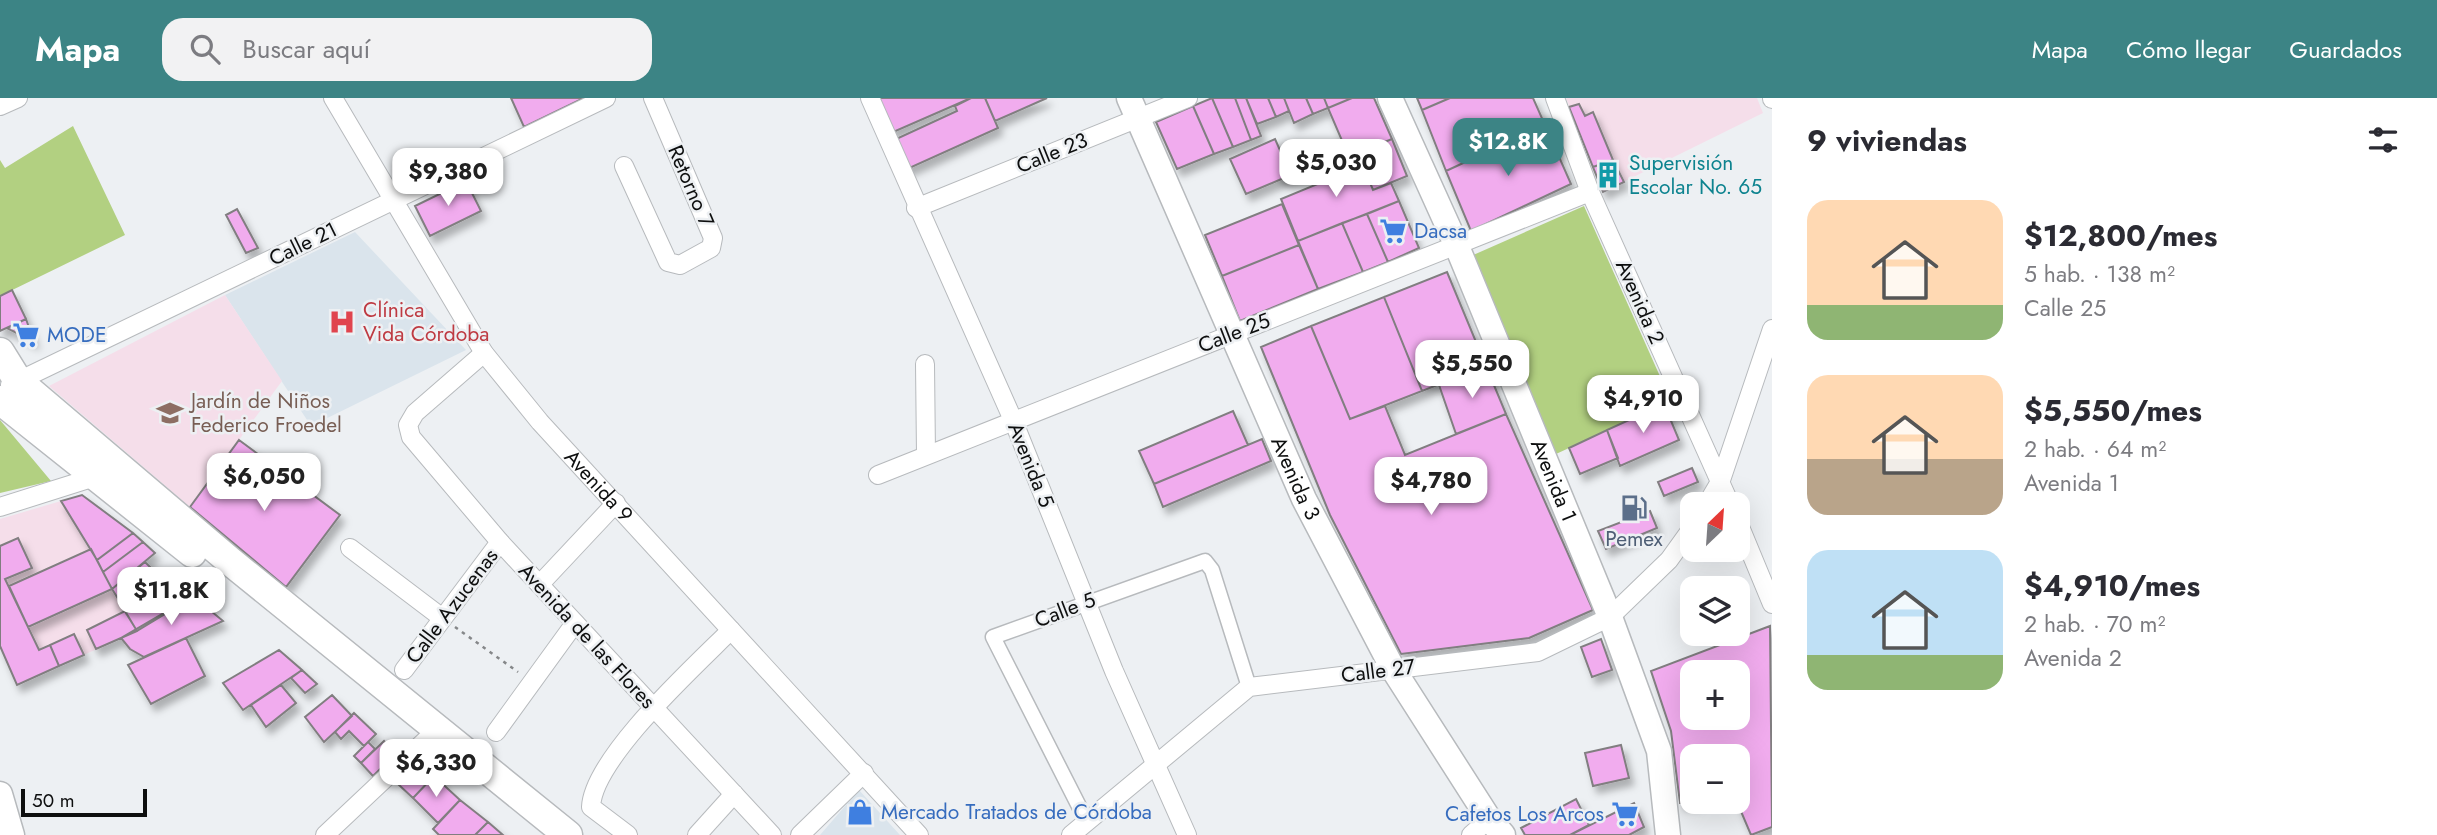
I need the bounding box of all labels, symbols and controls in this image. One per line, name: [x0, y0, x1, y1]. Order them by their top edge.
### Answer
search box: [162, 18, 652, 81]
text: Mapa: [35, 26, 120, 73]
icon: search: [186, 30, 224, 68]
text: Buscar aquí: [242, 30, 370, 68]
text: Mapa: [2032, 32, 2088, 67]
text: Cómo llegar: [2126, 32, 2251, 67]
text: Guardados: [2289, 32, 2402, 67]
pin: $12.8K: [1451, 118, 1565, 178]
text: 9 viviendas: [1807, 119, 1967, 162]
icon: filters: [2364, 121, 2402, 159]
text: $12.8K: [1468, 124, 1548, 158]
street label: Calle 23: [1012, 125, 1092, 181]
pin: $5,030: [1279, 140, 1393, 199]
street label: Retorno 7: [660, 141, 722, 231]
text: $5,030: [1295, 145, 1377, 179]
pin: $9,380: [391, 148, 505, 208]
place label: Supervisión Escolar No. 65: [1629, 148, 1762, 202]
text: $9,380: [408, 154, 488, 188]
building icon: Supervisión Escolar No. 65: [1593, 160, 1623, 190]
text: $12,800/mes: [2024, 214, 2217, 257]
street label: Calle 21: [264, 215, 342, 273]
supermarket icon: Dacsa: [1378, 216, 1408, 246]
place label: Dacsa: [1414, 216, 1467, 246]
icon: home: [1863, 228, 1947, 312]
street label: Avenida 2: [1608, 255, 1672, 349]
text: 5 hab. · 138 m²: [2024, 257, 2175, 291]
text: Calle 25: [2024, 291, 2106, 325]
place label: Clínica Vida Córdoba: [363, 295, 489, 349]
street label: Calle 25: [1194, 306, 1274, 360]
hospital icon: Clínica Vida Córdoba: [327, 307, 357, 337]
supermarket icon: MODE: [11, 320, 41, 350]
place label: MODE: [47, 320, 106, 350]
pin: $5,550: [1415, 341, 1529, 400]
text: $5,550: [1431, 346, 1513, 380]
pin: $4,910: [1586, 376, 1700, 435]
text: $4,910: [1603, 381, 1683, 415]
place label: Jardín de Niños Federico Froedel: [188, 386, 342, 440]
text: $5,550/mes: [2024, 389, 2202, 432]
school or university icon: Jardín de Niños Federico Froedel: [155, 398, 185, 428]
icon: home: [1863, 403, 1947, 487]
street label: Avenida 5: [1000, 418, 1062, 512]
street label: Avenida 3: [1263, 432, 1327, 525]
text: 2 hab. · 64 m²: [2024, 432, 2166, 466]
street label: Avenida 1: [1523, 435, 1584, 526]
street label: Avenida 9: [557, 443, 640, 529]
pin: $6,050: [207, 454, 321, 513]
pin: $4,780: [1374, 458, 1488, 517]
text: $6,050: [223, 459, 305, 493]
text: $4,780: [1390, 463, 1472, 497]
text: Avenida 1: [2024, 466, 2119, 500]
north arrow: [1680, 492, 1750, 562]
map controls: [1680, 492, 1750, 814]
fuel station icon: Pemex: [1619, 493, 1649, 523]
place label: Pemex: [1605, 524, 1663, 554]
street label: Calle Azucenas: [399, 542, 505, 670]
street label: Avenida de las Flores: [512, 557, 662, 715]
text: $4,910/mes: [2024, 564, 2200, 607]
pin: $11.8K: [114, 568, 228, 627]
text: $11.8K: [133, 573, 209, 607]
button: layers: [1680, 576, 1750, 646]
icon: home: [1863, 578, 1947, 662]
street label: Calle 5: [1030, 585, 1100, 635]
text: 2 hab. · 70 m²: [2024, 607, 2165, 641]
text: Avenida 2: [2024, 641, 2122, 675]
street label: Calle 27: [1339, 652, 1417, 690]
button: +: [1680, 660, 1750, 730]
pin: $6,330: [379, 740, 493, 799]
button: −: [1680, 744, 1750, 814]
text: $6,330: [396, 745, 476, 779]
scale bar: [21, 786, 147, 818]
text: 50 m: [32, 787, 75, 814]
shop icon: Mercado Tratados de Córdoba: [845, 797, 875, 827]
place label: Mercado Tratados de Córdoba: [881, 797, 1152, 827]
place label: Cafetos Los Arcos: [1445, 799, 1604, 829]
supermarket icon: Cafetos Los Arcos: [1610, 799, 1640, 829]

